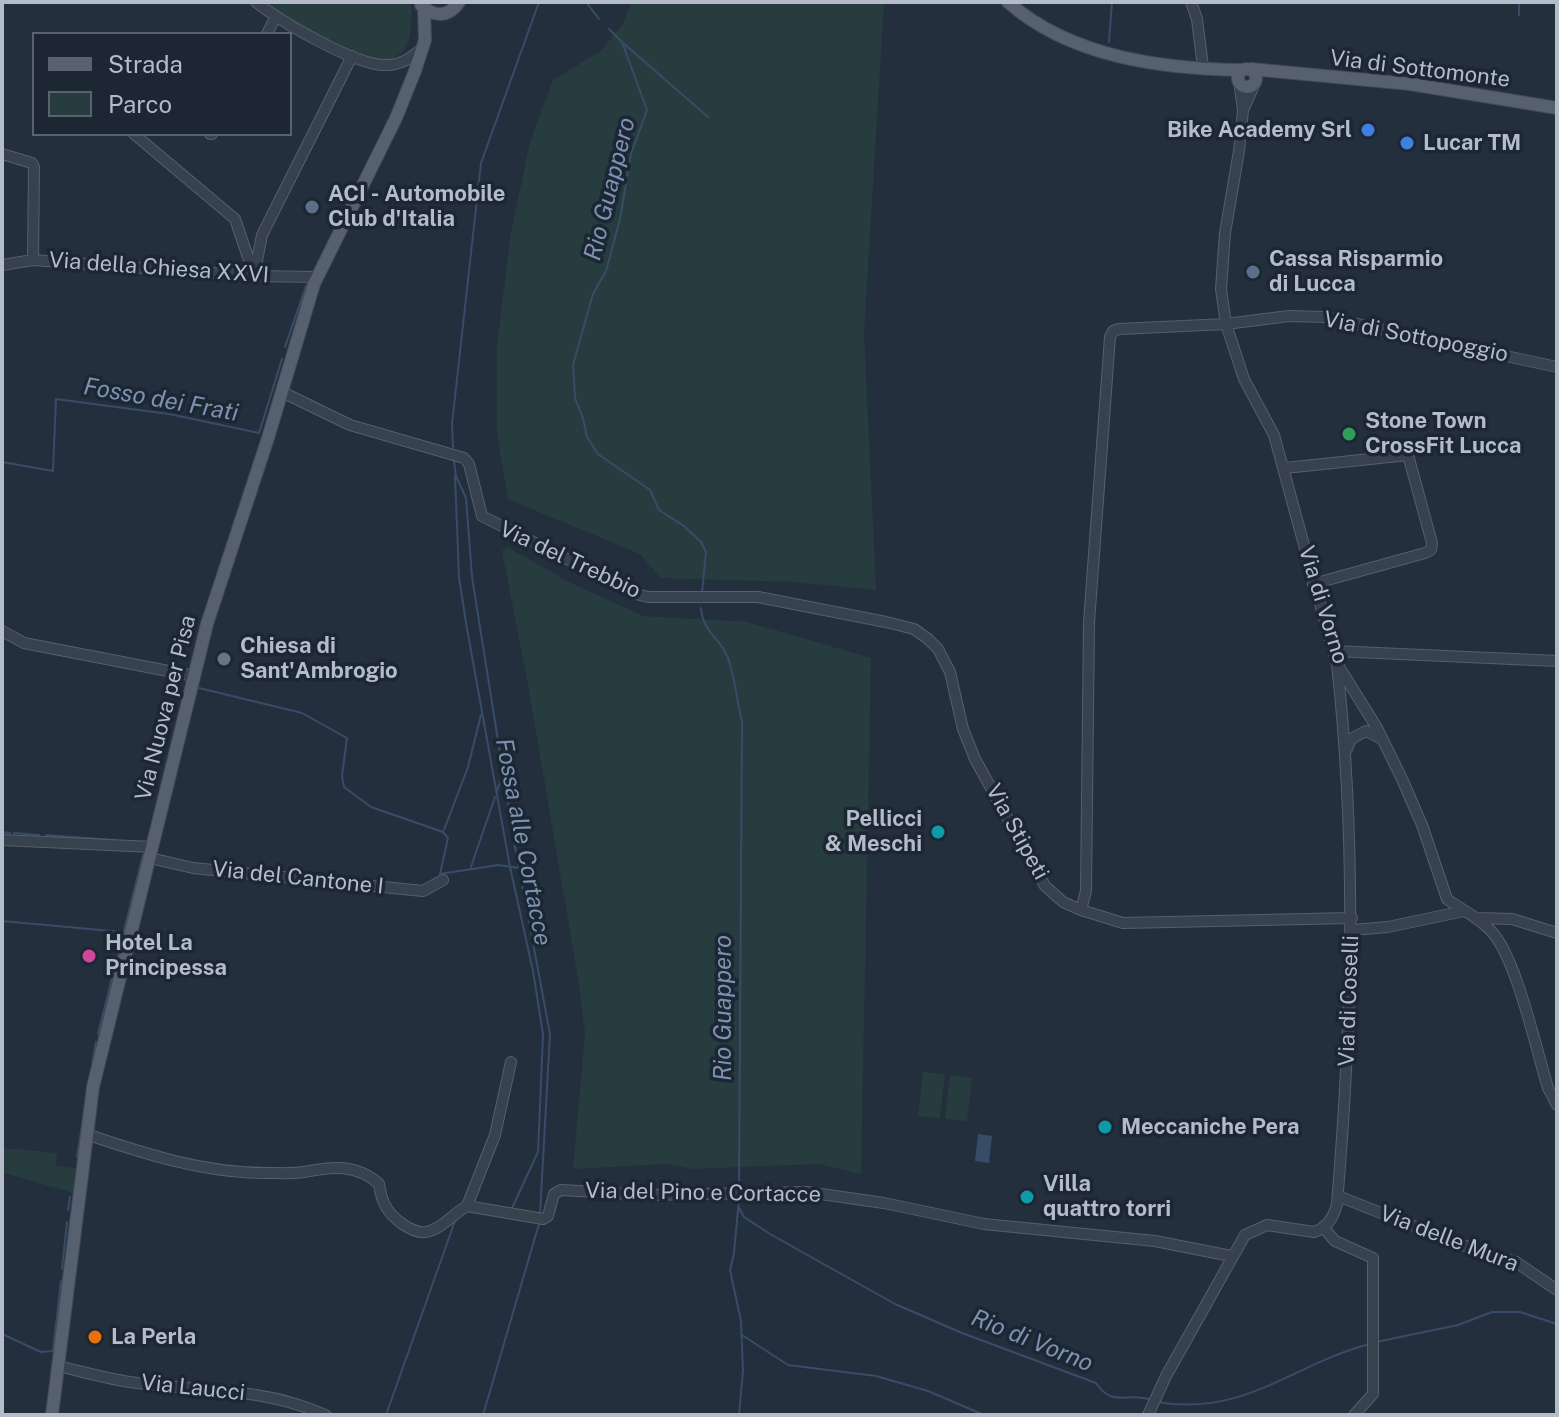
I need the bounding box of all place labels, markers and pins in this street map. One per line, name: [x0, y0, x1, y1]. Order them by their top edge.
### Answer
place label: Bike Academy Srl: [1167, 117, 1352, 143]
marker: Bike Academy Srl: [1359, 121, 1377, 139]
place label: Lucar TM: [1423, 130, 1521, 156]
marker: Lucar TM: [1398, 134, 1416, 152]
place label: ACI - Automobile Club d'Italia: [328, 181, 506, 232]
marker: ACI - Automobile Club d'Italia: [303, 198, 321, 216]
place label: Cassa Risparmio di Lucca: [1269, 246, 1443, 298]
marker: Cassa Risparmio di Lucca: [1244, 263, 1262, 281]
place label: Stone Town CrossFit Lucca: [1365, 408, 1521, 460]
marker: Stone Town CrossFit Lucca: [1340, 425, 1358, 443]
place label: Chiesa di Sant'Ambrogio: [240, 633, 398, 684]
marker: Chiesa di Sant'Ambrogio: [215, 650, 233, 668]
place label: Pellicci & Meschi: [825, 806, 922, 858]
marker: Pellicci & Meschi: [929, 823, 947, 841]
place label: Hotel La Principessa: [105, 930, 227, 982]
marker: Hotel La Principessa: [80, 947, 98, 965]
place label: Meccaniche Pera: [1121, 1114, 1299, 1140]
marker: Meccaniche Pera: [1096, 1118, 1114, 1136]
place label: Villa quattro torri: [1043, 1171, 1171, 1222]
marker: Villa quattro torri: [1018, 1188, 1036, 1206]
place label: La Perla: [111, 1324, 196, 1350]
marker: La Perla: [86, 1328, 104, 1346]

